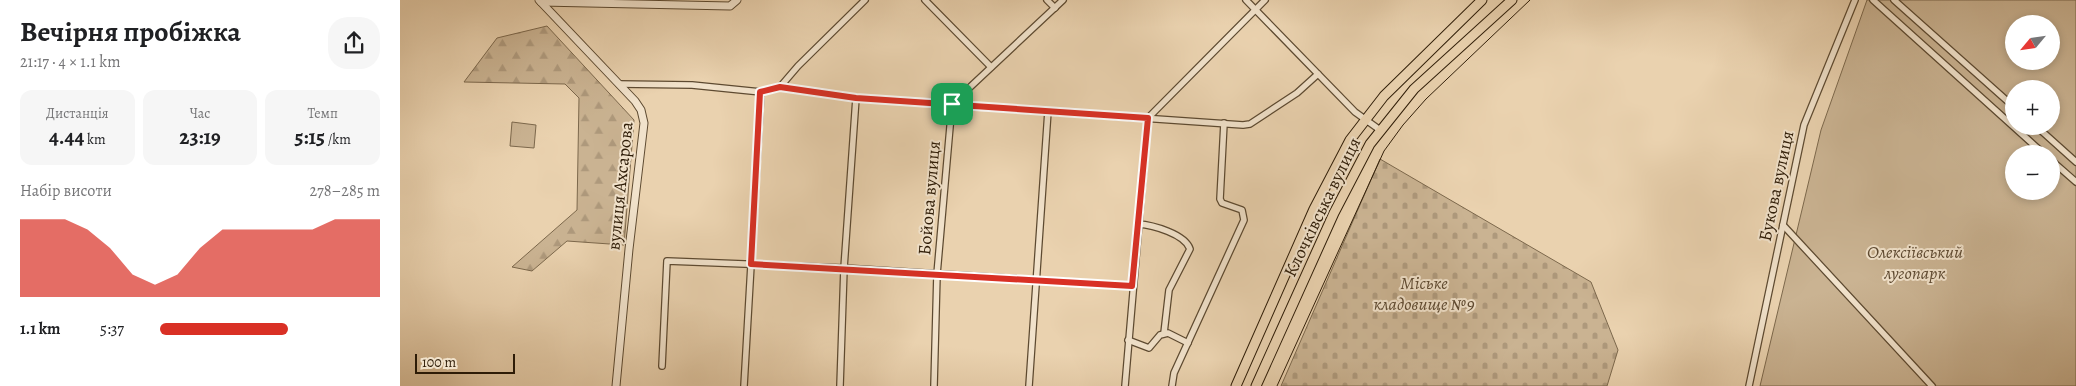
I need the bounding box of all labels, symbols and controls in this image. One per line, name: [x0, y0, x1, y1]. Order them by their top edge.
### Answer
text: Вечірня пробіжка: [20, 13, 241, 51]
north arrow: [2005, 15, 2060, 70]
map controls: [2005, 15, 2060, 200]
button: share: [328, 17, 380, 69]
text: 21:17 · 4 × 1.1 km: [20, 51, 121, 73]
button: +: [2005, 80, 2060, 135]
pin: [931, 83, 973, 125]
icon: arrive: [938, 90, 966, 118]
text: Дистанція: [46, 104, 109, 123]
text: Час: [190, 104, 210, 123]
text: Темп: [307, 104, 338, 123]
street label: вулиця Ахсарова: [601, 120, 639, 251]
text: 4.44: [49, 123, 84, 151]
text: 23:19: [179, 123, 221, 151]
text: 5:15: [294, 123, 325, 151]
street label: Букова вулиця: [1753, 129, 1799, 243]
text: km: [84, 130, 106, 149]
text: /km: [325, 130, 351, 149]
street label: Клочківська вулиця: [1278, 133, 1366, 281]
street label: Бойова вулиця: [912, 140, 946, 256]
button: −: [2005, 145, 2060, 200]
text: Набір висоти: [20, 180, 112, 202]
text: 278–285 m: [309, 180, 380, 202]
park label: Олексіївський лугопарк: [1867, 240, 1963, 285]
park label: Міське кладовище №9: [1373, 271, 1475, 316]
text: 1.1 km: [20, 318, 60, 340]
text: 5:37: [100, 318, 124, 340]
scale bar: [415, 351, 515, 374]
text: 100 m: [422, 353, 456, 372]

